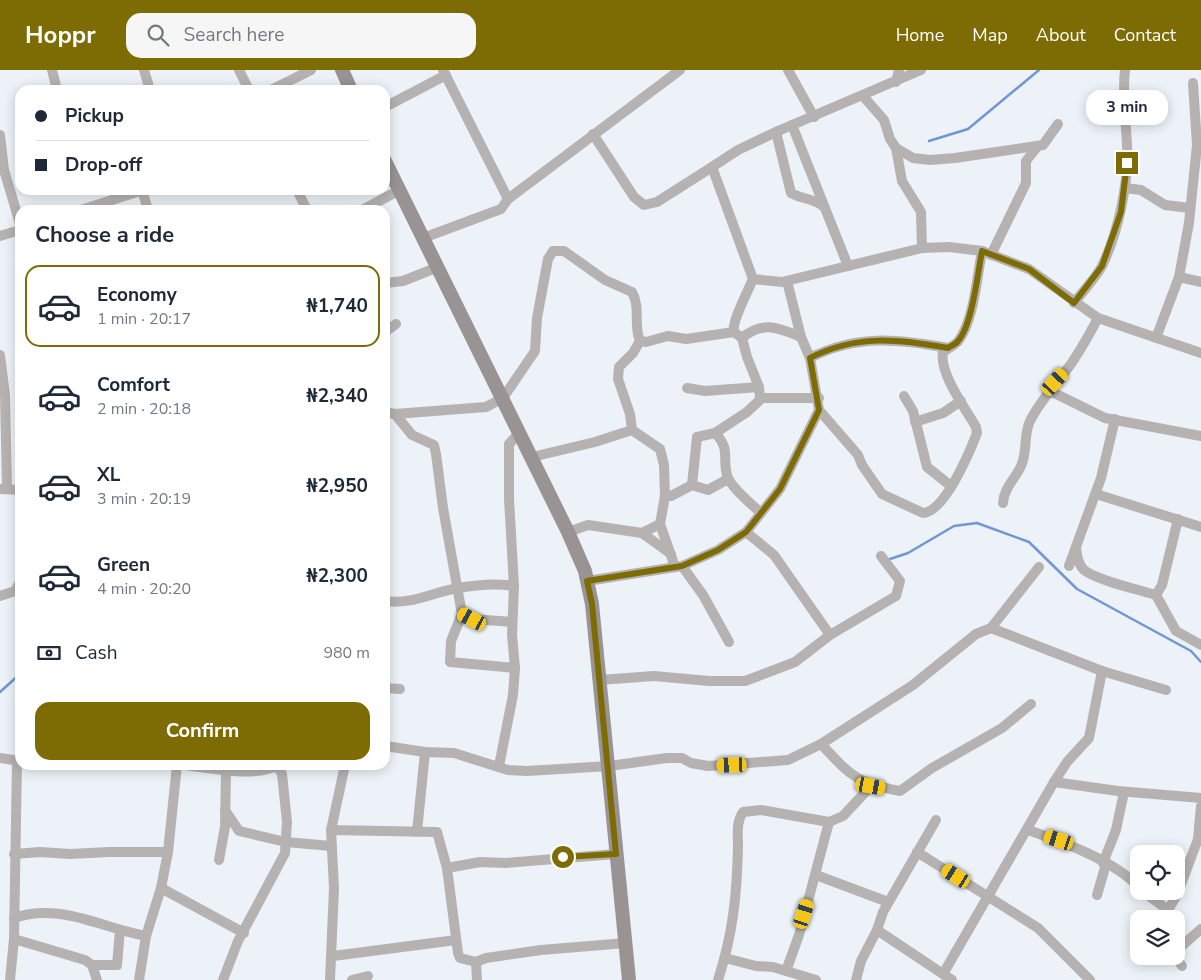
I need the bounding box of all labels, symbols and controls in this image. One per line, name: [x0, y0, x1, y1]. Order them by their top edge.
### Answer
search box: [126, 13, 476, 58]
text: Hoppr: [25, 19, 96, 51]
icon: search: [144, 21, 172, 49]
text: Search here: [184, 22, 284, 48]
text: Home: [896, 23, 944, 47]
text: Map: [972, 23, 1008, 47]
text: About: [1036, 23, 1086, 47]
text: Contact: [1114, 23, 1176, 47]
callout: 3 min: [1086, 91, 1168, 126]
text: 3 min: [1106, 96, 1148, 118]
text: Pickup: [65, 103, 124, 129]
text: Drop-off: [65, 152, 142, 178]
route end: [1116, 152, 1138, 174]
text: Choose a ride: [35, 220, 174, 250]
text: Economy: [97, 282, 177, 308]
icon: car: [37, 284, 82, 329]
text: ₦1,740: [306, 293, 368, 319]
text: 1 min · 20:17: [97, 308, 191, 330]
car: [1039, 366, 1070, 398]
text: Comfort: [97, 372, 170, 398]
icon: car: [37, 374, 82, 419]
text: ₦2,340: [306, 383, 368, 409]
text: 2 min · 20:18: [97, 398, 191, 420]
text: XL: [97, 462, 120, 488]
icon: car: [37, 464, 82, 509]
text: ₦2,950: [306, 473, 368, 499]
text: 3 min · 20:19: [97, 488, 191, 510]
text: Green: [97, 552, 150, 578]
icon: car: [37, 554, 82, 599]
text: ₦2,300: [306, 563, 368, 589]
text: 4 min · 20:20: [97, 578, 191, 600]
car: [455, 605, 488, 633]
icon: cash: [35, 639, 63, 667]
text: Cash: [75, 640, 117, 666]
text: 980 m: [323, 642, 370, 664]
button: Confirm: [35, 702, 370, 760]
car: [716, 757, 747, 773]
car: [854, 776, 887, 796]
car: [1042, 828, 1075, 852]
map controls: [1130, 845, 1185, 965]
button: locate: [1130, 845, 1185, 900]
route start: [552, 846, 574, 868]
car: [939, 862, 972, 890]
car: [792, 897, 815, 931]
button: layers: [1130, 910, 1185, 965]

